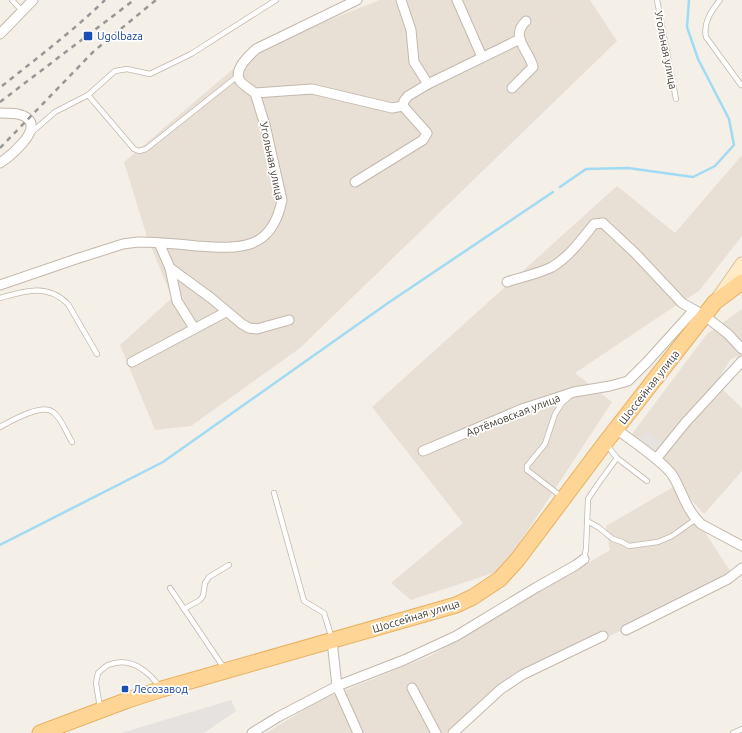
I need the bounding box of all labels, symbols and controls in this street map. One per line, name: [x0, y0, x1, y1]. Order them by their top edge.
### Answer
street label: Угольная улица: [653, 10, 679, 90]
marker: Ugolbaza: [82, 30, 94, 42]
place label: Ugolbaza: [97, 30, 143, 42]
street label: Угольная улица: [258, 121, 286, 201]
street label: Шоссейная улица: [616, 348, 682, 426]
street label: Артёмовская улица: [464, 391, 562, 439]
street label: Шоссейная улица: [371, 597, 461, 635]
place label: Лесозавод: [133, 683, 189, 695]
marker: Лесозавод: [120, 684, 130, 694]

